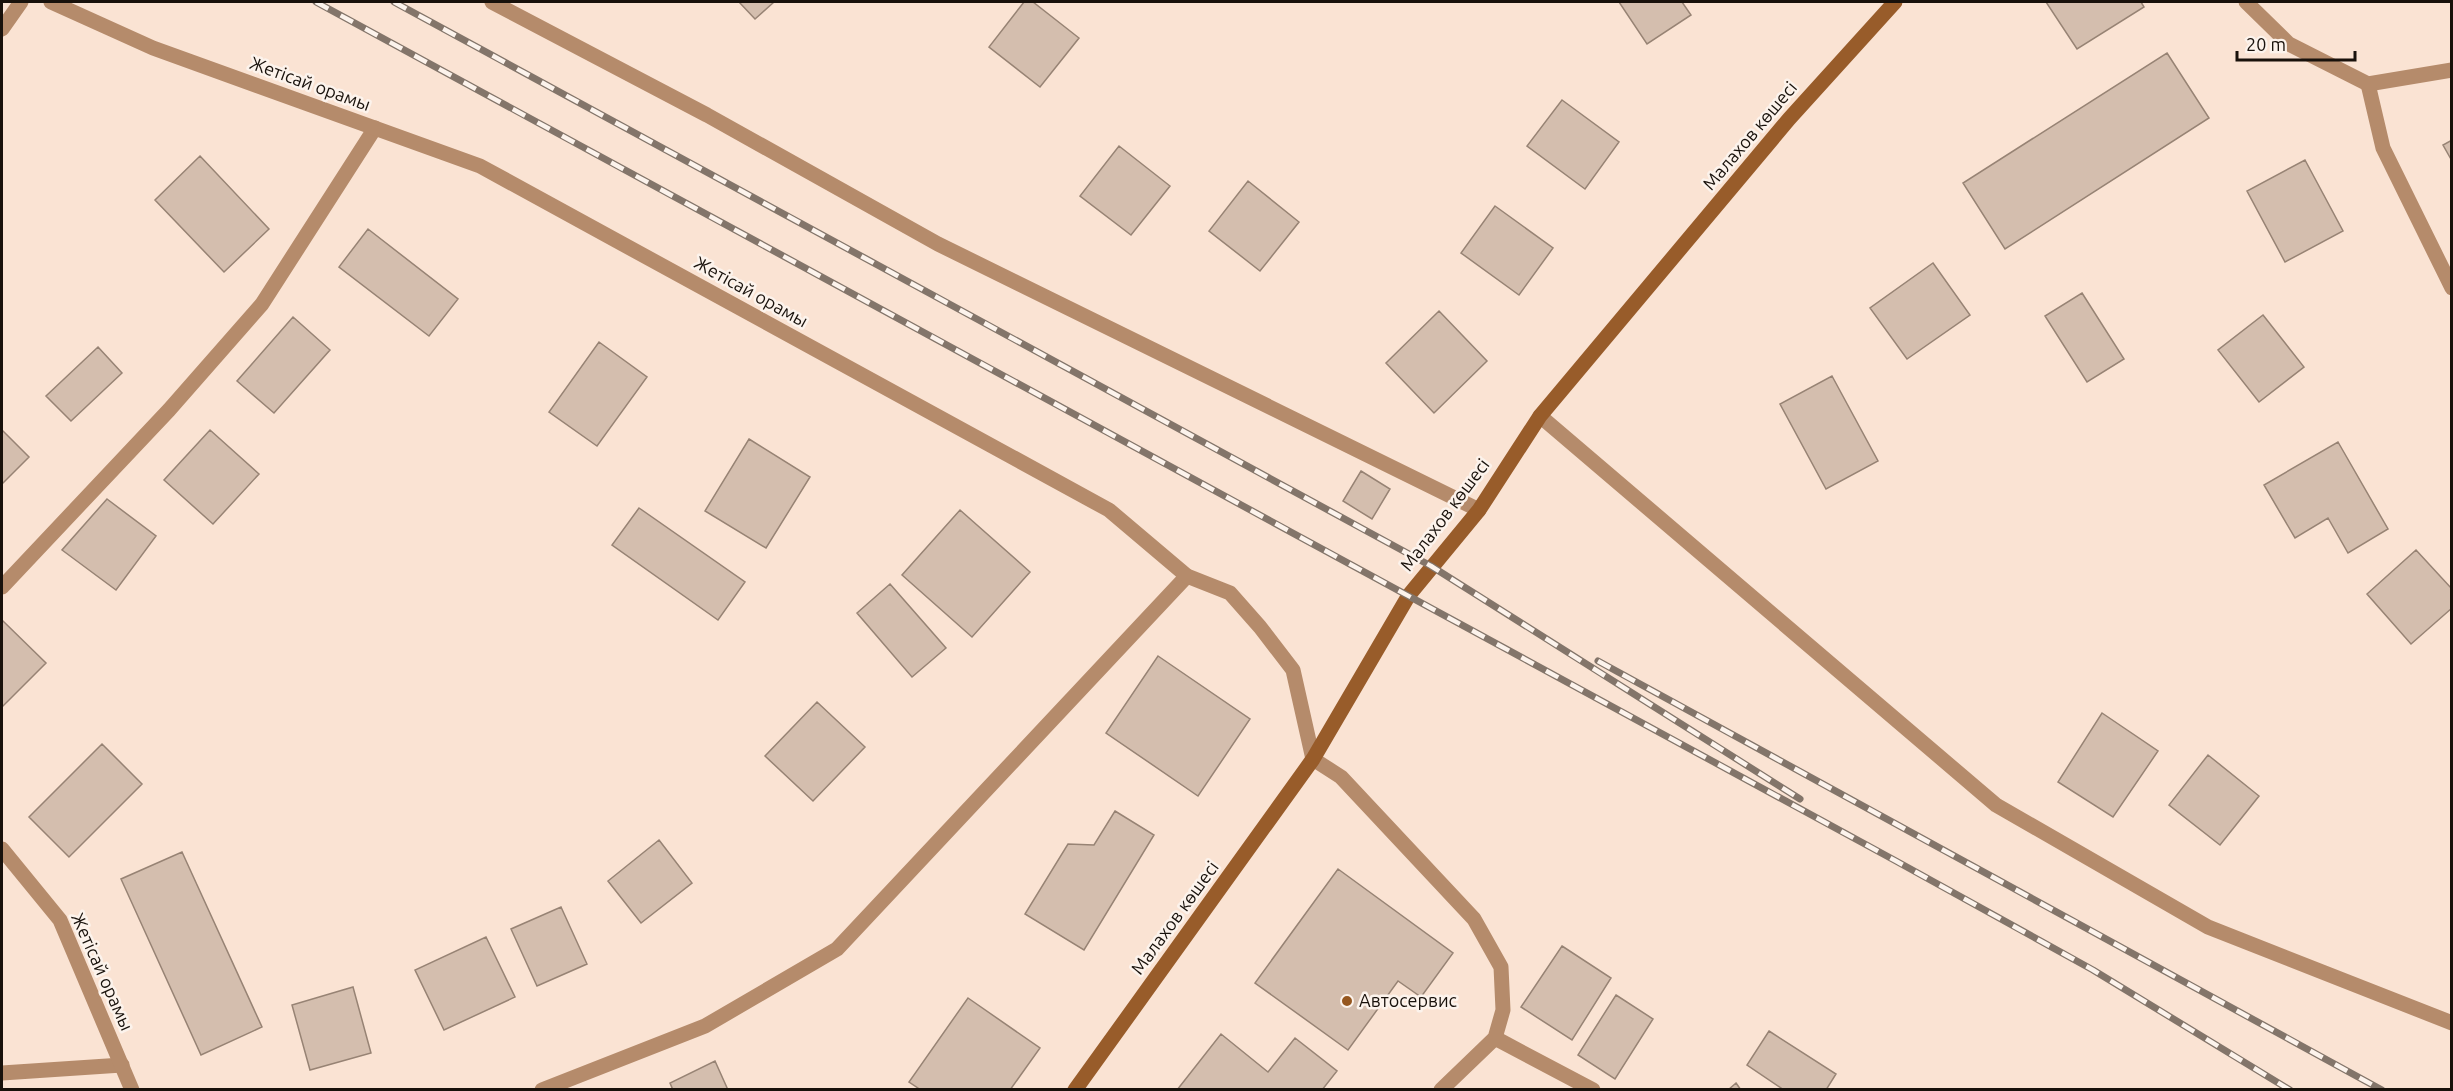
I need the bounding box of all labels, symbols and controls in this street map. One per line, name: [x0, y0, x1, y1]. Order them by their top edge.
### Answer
scale bar: [2237, 24, 2356, 62]
text: 20 m: [2246, 34, 2286, 54]
street label: Жетісай орамы: [247, 52, 373, 114]
street label: Малахов көшесі: [1698, 77, 1800, 193]
street label: Жетісай орамы: [691, 252, 812, 331]
street label: Малахов көшесі: [1396, 455, 1493, 574]
street label: Малахов көшесі: [1126, 857, 1222, 978]
street label: Жетісай орамы: [68, 910, 138, 1034]
place label: Автосервис: [1359, 990, 1457, 1010]
marker: Автосервис: [1340, 994, 1354, 1008]

